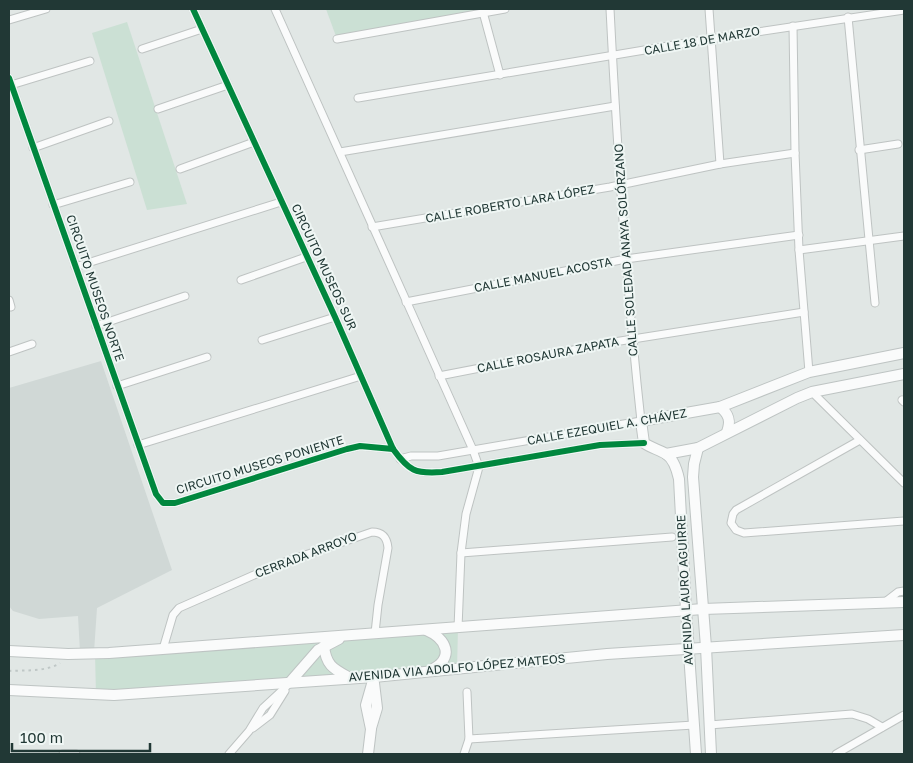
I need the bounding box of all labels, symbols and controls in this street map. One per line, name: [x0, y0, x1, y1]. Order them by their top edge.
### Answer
street label: CALLE 18 DE MARZO: [643, 23, 761, 58]
street label: CALLE SOLEDAD ANAYA SOLÓRZANO: [611, 143, 640, 357]
street label: CALLE ROBERTO LARA LÓPEZ: [424, 181, 596, 226]
street label: CIRCUITO MUSEOS SUR: [288, 201, 360, 333]
street label: CIRCUITO MUSEOS NORTE: [63, 212, 128, 363]
street label: CALLE MANUEL ACOSTA: [473, 254, 613, 295]
street label: CALLE ROSAURA ZAPATA: [476, 333, 620, 376]
street label: CALLE EZEQUIEL A. CHÁVEZ: [526, 405, 688, 448]
street label: CIRCUITO MUSEOS PONIENTE: [174, 432, 345, 497]
street label: AVENIDA LAURO AGUIRRE: [673, 514, 696, 666]
street label: CERRADA ARROYO: [253, 528, 359, 581]
street label: AVENIDA VIA ADOLFO LÓPEZ MATEOS: [348, 651, 566, 684]
scale bar: [12, 720, 150, 752]
text: 100 m: [20, 728, 63, 746]

